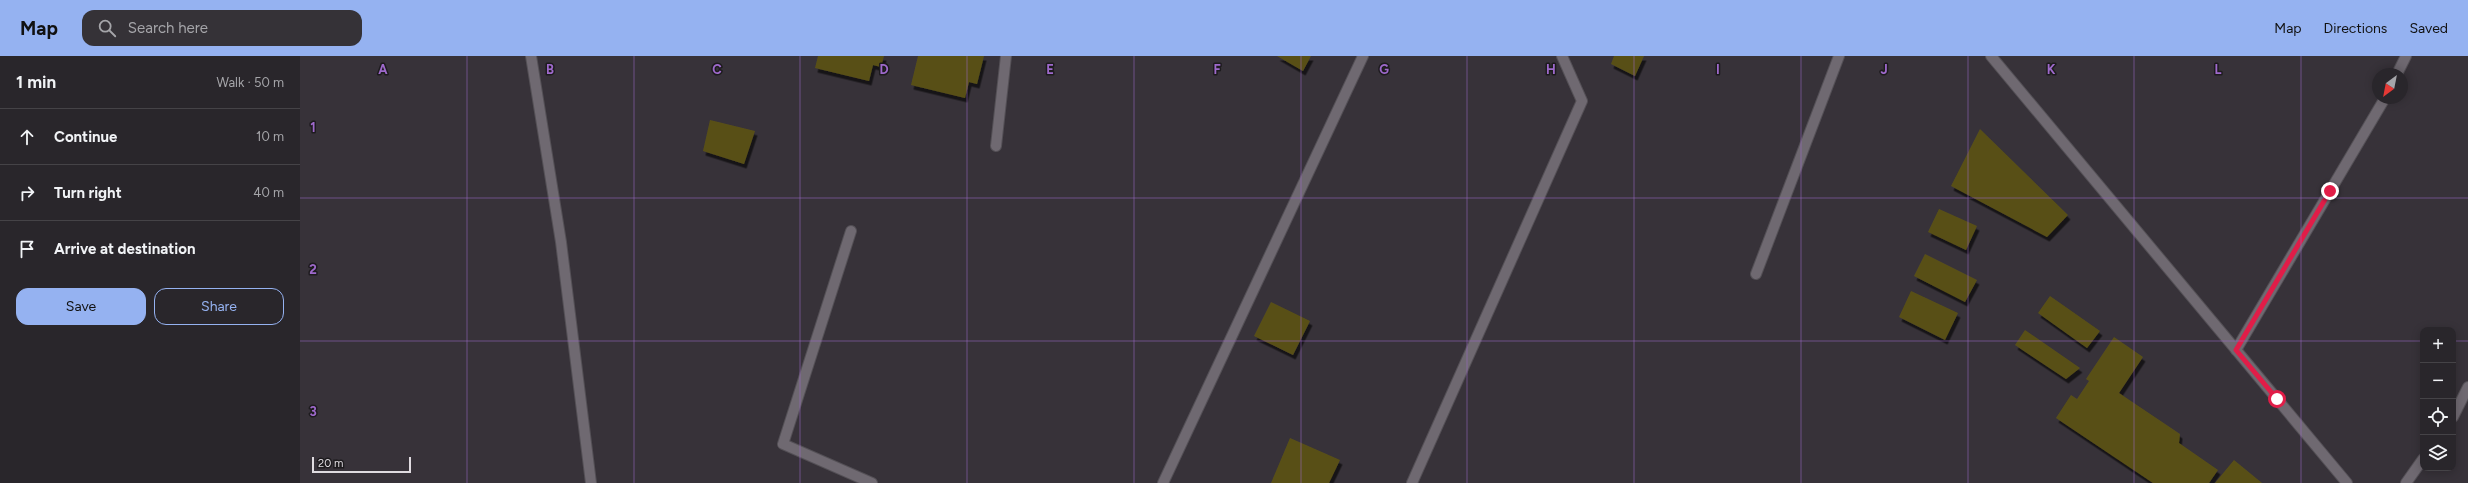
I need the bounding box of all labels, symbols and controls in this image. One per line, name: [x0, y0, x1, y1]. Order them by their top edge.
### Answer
search box: [82, 10, 362, 46]
text: Map: [20, 17, 58, 40]
icon: search: [96, 17, 118, 39]
text: Search here: [128, 19, 208, 37]
text: Map: [2274, 20, 2302, 37]
text: Directions: [2324, 20, 2387, 37]
text: Saved: [2409, 20, 2448, 37]
text: A: [378, 62, 388, 77]
text: B: [546, 62, 554, 77]
text: C: [712, 62, 722, 77]
text: D: [879, 62, 889, 77]
text: E: [1046, 62, 1054, 77]
text: F: [1213, 62, 1221, 77]
text: G: [1379, 62, 1389, 77]
text: H: [1546, 62, 1556, 77]
text: I: [1716, 62, 1720, 77]
text: J: [1880, 62, 1888, 77]
text: K: [2047, 62, 2056, 77]
text: L: [2215, 62, 2222, 77]
north arrow: [2372, 68, 2408, 104]
text: 1 min: [16, 72, 56, 92]
text: Walk · 50 m: [216, 75, 284, 90]
text: 1: [310, 120, 316, 135]
icon: ahead: [16, 126, 38, 148]
text: Continue: [54, 128, 117, 146]
text: 10 m: [256, 129, 284, 144]
icon: right: [16, 182, 38, 204]
route end: [2321, 182, 2339, 200]
text: Turn right: [54, 184, 122, 202]
text: 40 m: [253, 185, 284, 200]
icon: arrive: [16, 238, 38, 260]
text: Arrive at destination: [54, 240, 195, 258]
text: 2: [309, 262, 317, 277]
button: Save: [16, 288, 146, 325]
button: Share: [154, 288, 284, 325]
map controls: [2420, 327, 2456, 471]
button: +: [2420, 327, 2456, 363]
button: −: [2420, 363, 2456, 399]
route start: [2268, 390, 2286, 408]
button: locate: [2420, 399, 2456, 435]
text: 3: [309, 404, 317, 419]
button: layers: [2420, 435, 2456, 471]
scale bar: [312, 455, 411, 474]
text: 20 m: [318, 457, 343, 470]

